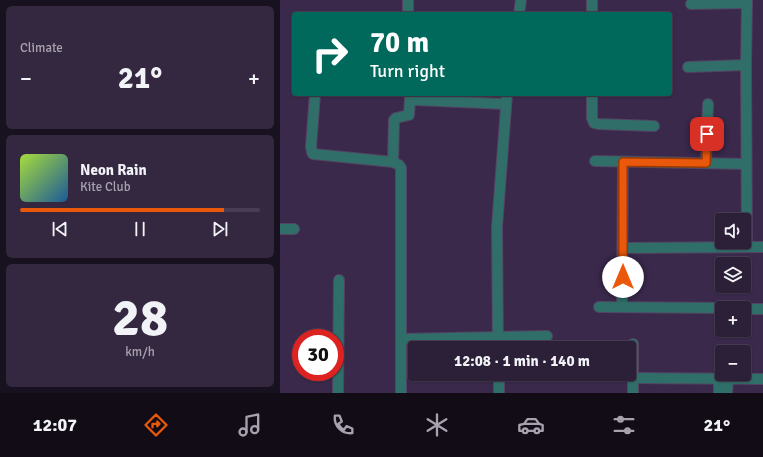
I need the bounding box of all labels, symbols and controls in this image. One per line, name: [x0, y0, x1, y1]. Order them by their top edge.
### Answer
text: 70 m: [370, 26, 429, 60]
icon: right: [304, 28, 356, 80]
text: Climate: [20, 40, 63, 56]
text: 21°: [118, 60, 162, 97]
text: Turn right: [370, 60, 445, 82]
text: −: [20, 65, 32, 92]
text: +: [248, 65, 260, 92]
pin: [690, 117, 724, 151]
icon: arrive: [696, 123, 718, 145]
text: Neon Rain: [80, 161, 147, 179]
text: Kite Club: [80, 179, 131, 195]
map controls: [715, 213, 751, 381]
button: sound: [715, 213, 751, 249]
icon: previous: [49, 218, 71, 240]
icon: pause: [129, 218, 151, 240]
icon: next: [209, 218, 231, 240]
position arrow: [602, 256, 644, 298]
button: layers: [715, 257, 751, 293]
text: 28: [112, 286, 168, 350]
button: +: [715, 301, 751, 337]
speed limit sign: 30: [292, 329, 344, 381]
text: km/h: [125, 344, 155, 360]
button: −: [715, 345, 751, 381]
text: 12:08 · 1 min · 140 m: [454, 352, 590, 370]
icon: directions: [142, 411, 170, 439]
icon: music: [236, 411, 264, 439]
icon: phone: [329, 411, 357, 439]
icon: climate: [423, 411, 451, 439]
icon: car: [517, 411, 545, 439]
icon: filters: [610, 411, 638, 439]
text: 12:07: [33, 414, 77, 436]
text: 21°: [704, 414, 730, 436]

